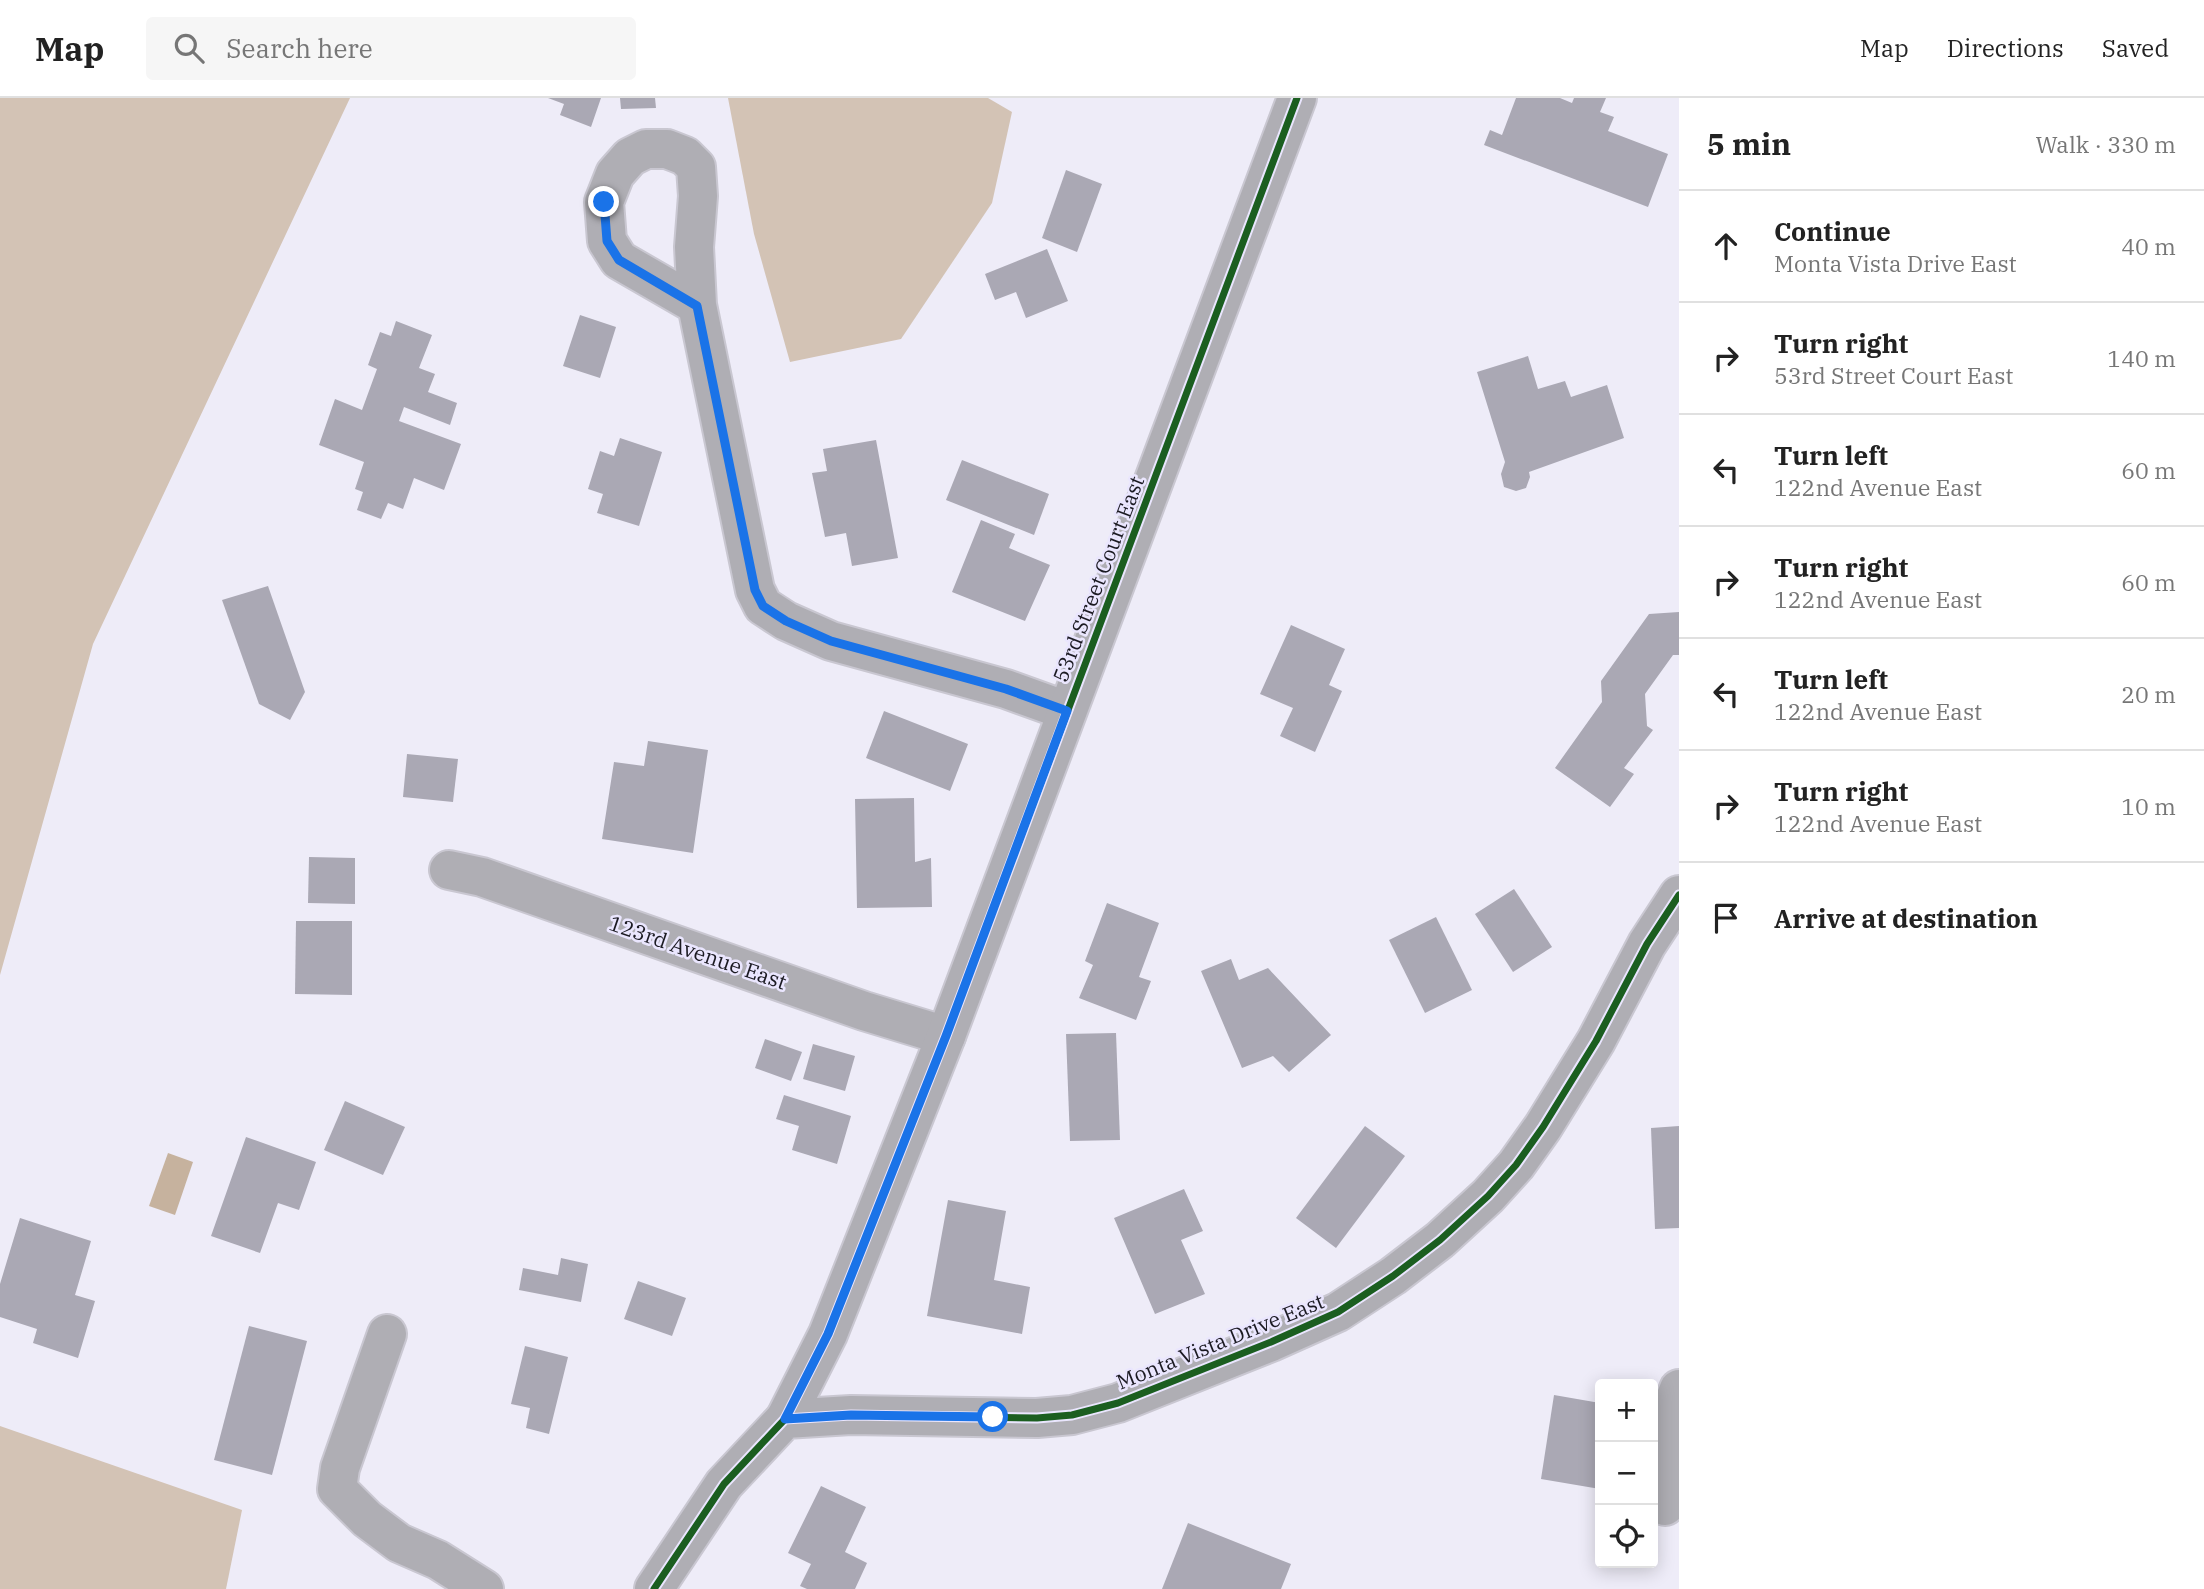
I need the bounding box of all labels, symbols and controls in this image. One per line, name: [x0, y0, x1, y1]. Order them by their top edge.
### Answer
search box: [146, 17, 636, 80]
text: Map: [35, 27, 104, 70]
icon: search: [170, 29, 208, 67]
text: Search here: [226, 31, 373, 65]
text: Map: [1860, 32, 1909, 64]
text: Directions: [1947, 32, 2064, 64]
text: Saved: [2102, 32, 2169, 64]
text: 5 min: [1707, 124, 1791, 163]
text: Walk · 330 m: [2035, 129, 2176, 159]
route end: [588, 186, 619, 217]
text: Continue: [1774, 214, 1891, 248]
icon: ahead: [1707, 227, 1745, 265]
text: 40 m: [2121, 231, 2176, 261]
text: Monta Vista Drive East: [1774, 248, 2017, 278]
text: Turn right: [1774, 326, 1908, 360]
icon: right: [1707, 339, 1745, 377]
text: 140 m: [2107, 343, 2176, 373]
text: 53rd Street Court East: [1774, 360, 2013, 390]
text: Turn left: [1774, 438, 1888, 472]
icon: left: [1707, 451, 1745, 489]
text: 60 m: [2121, 455, 2176, 485]
street label: 53rd Street Court East: [1046, 472, 1150, 686]
text: 122nd Avenue East: [1774, 472, 1982, 502]
text: Turn right: [1774, 550, 1908, 584]
icon: right: [1707, 563, 1745, 601]
text: 60 m: [2121, 567, 2176, 597]
text: 122nd Avenue East: [1774, 584, 1982, 614]
text: Turn left: [1774, 662, 1888, 696]
icon: left: [1707, 675, 1745, 713]
text: 20 m: [2121, 679, 2176, 709]
text: 122nd Avenue East: [1774, 696, 1982, 726]
text: Turn right: [1774, 774, 1908, 808]
icon: right: [1707, 787, 1745, 825]
text: 10 m: [2121, 791, 2176, 821]
text: 122nd Avenue East: [1774, 808, 1982, 838]
icon: arrive: [1707, 899, 1745, 937]
text: Arrive at destination: [1774, 901, 2038, 935]
street label: 123rd Avenue East: [606, 909, 790, 995]
street label: Monta Vista Drive East: [1112, 1287, 1328, 1395]
map controls: [1595, 1379, 1658, 1568]
button: +: [1595, 1379, 1658, 1442]
route start: [977, 1401, 1008, 1432]
button: −: [1595, 1442, 1658, 1505]
button: locate: [1595, 1505, 1658, 1568]

